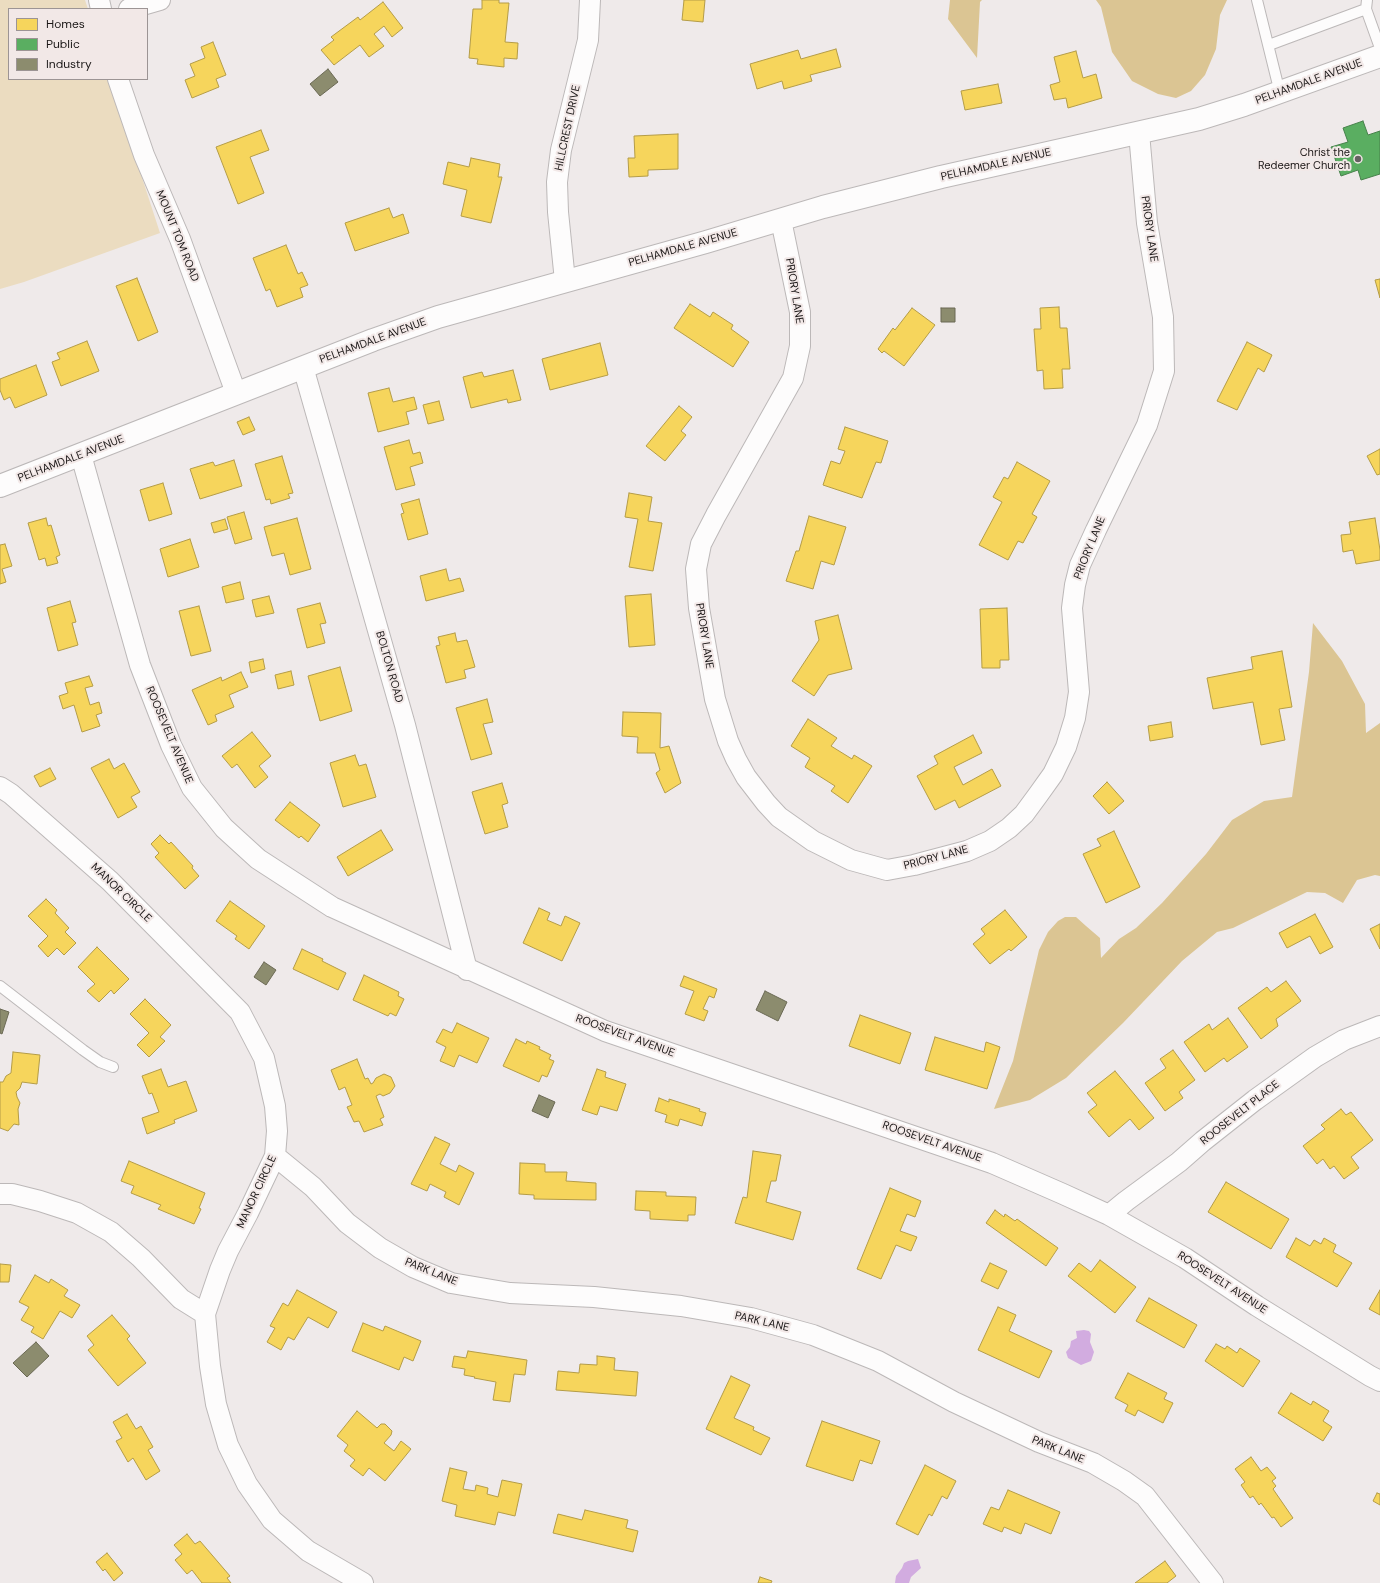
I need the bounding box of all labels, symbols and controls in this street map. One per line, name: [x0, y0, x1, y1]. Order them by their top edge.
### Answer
legend: [8, 8, 148, 80]
text: Homes: [46, 16, 85, 32]
text: Public: [46, 36, 80, 52]
text: Industry: [46, 56, 92, 72]
street label: PELHAMDALE AVENUE: [1254, 57, 1364, 107]
street label: HILLCREST DRIVE: [552, 84, 584, 172]
street label: PELHAMDALE AVENUE: [940, 146, 1052, 184]
place label: Christ the Redeemer Church: [1258, 146, 1350, 172]
marker: Christ the Redeemer Church: [1353, 154, 1363, 164]
street label: MOUNT TOM ROAD: [153, 188, 201, 284]
street label: PRIORY LANE: [1138, 195, 1160, 263]
street label: PELHAMDALE AVENUE: [627, 226, 739, 270]
street label: PRIORY LANE: [782, 257, 806, 325]
street label: PELHAMDALE AVENUE: [318, 316, 428, 366]
street label: PELHAMDALE AVENUE: [16, 433, 126, 485]
street label: PRIORY LANE: [1071, 515, 1109, 581]
street label: PRIORY LANE: [692, 602, 716, 670]
street label: BOLTON ROAD: [372, 630, 406, 704]
street label: ROOSEVELT AVENUE: [143, 684, 195, 786]
street label: PRIORY LANE: [902, 843, 970, 873]
street label: MANOR CIRCLE: [88, 861, 154, 925]
street label: ROOSEVELT AVENUE: [574, 1012, 676, 1060]
street label: ROOSEVELT PLACE: [1198, 1078, 1282, 1148]
street label: ROOSEVELT AVENUE: [881, 1119, 983, 1165]
street label: MANOR CIRCLE: [234, 1153, 280, 1231]
street label: ROOSEVELT AVENUE: [1175, 1249, 1269, 1317]
street label: PARK LANE: [403, 1255, 459, 1289]
street label: PARK LANE: [733, 1309, 791, 1335]
street label: PARK LANE: [1030, 1433, 1086, 1467]

